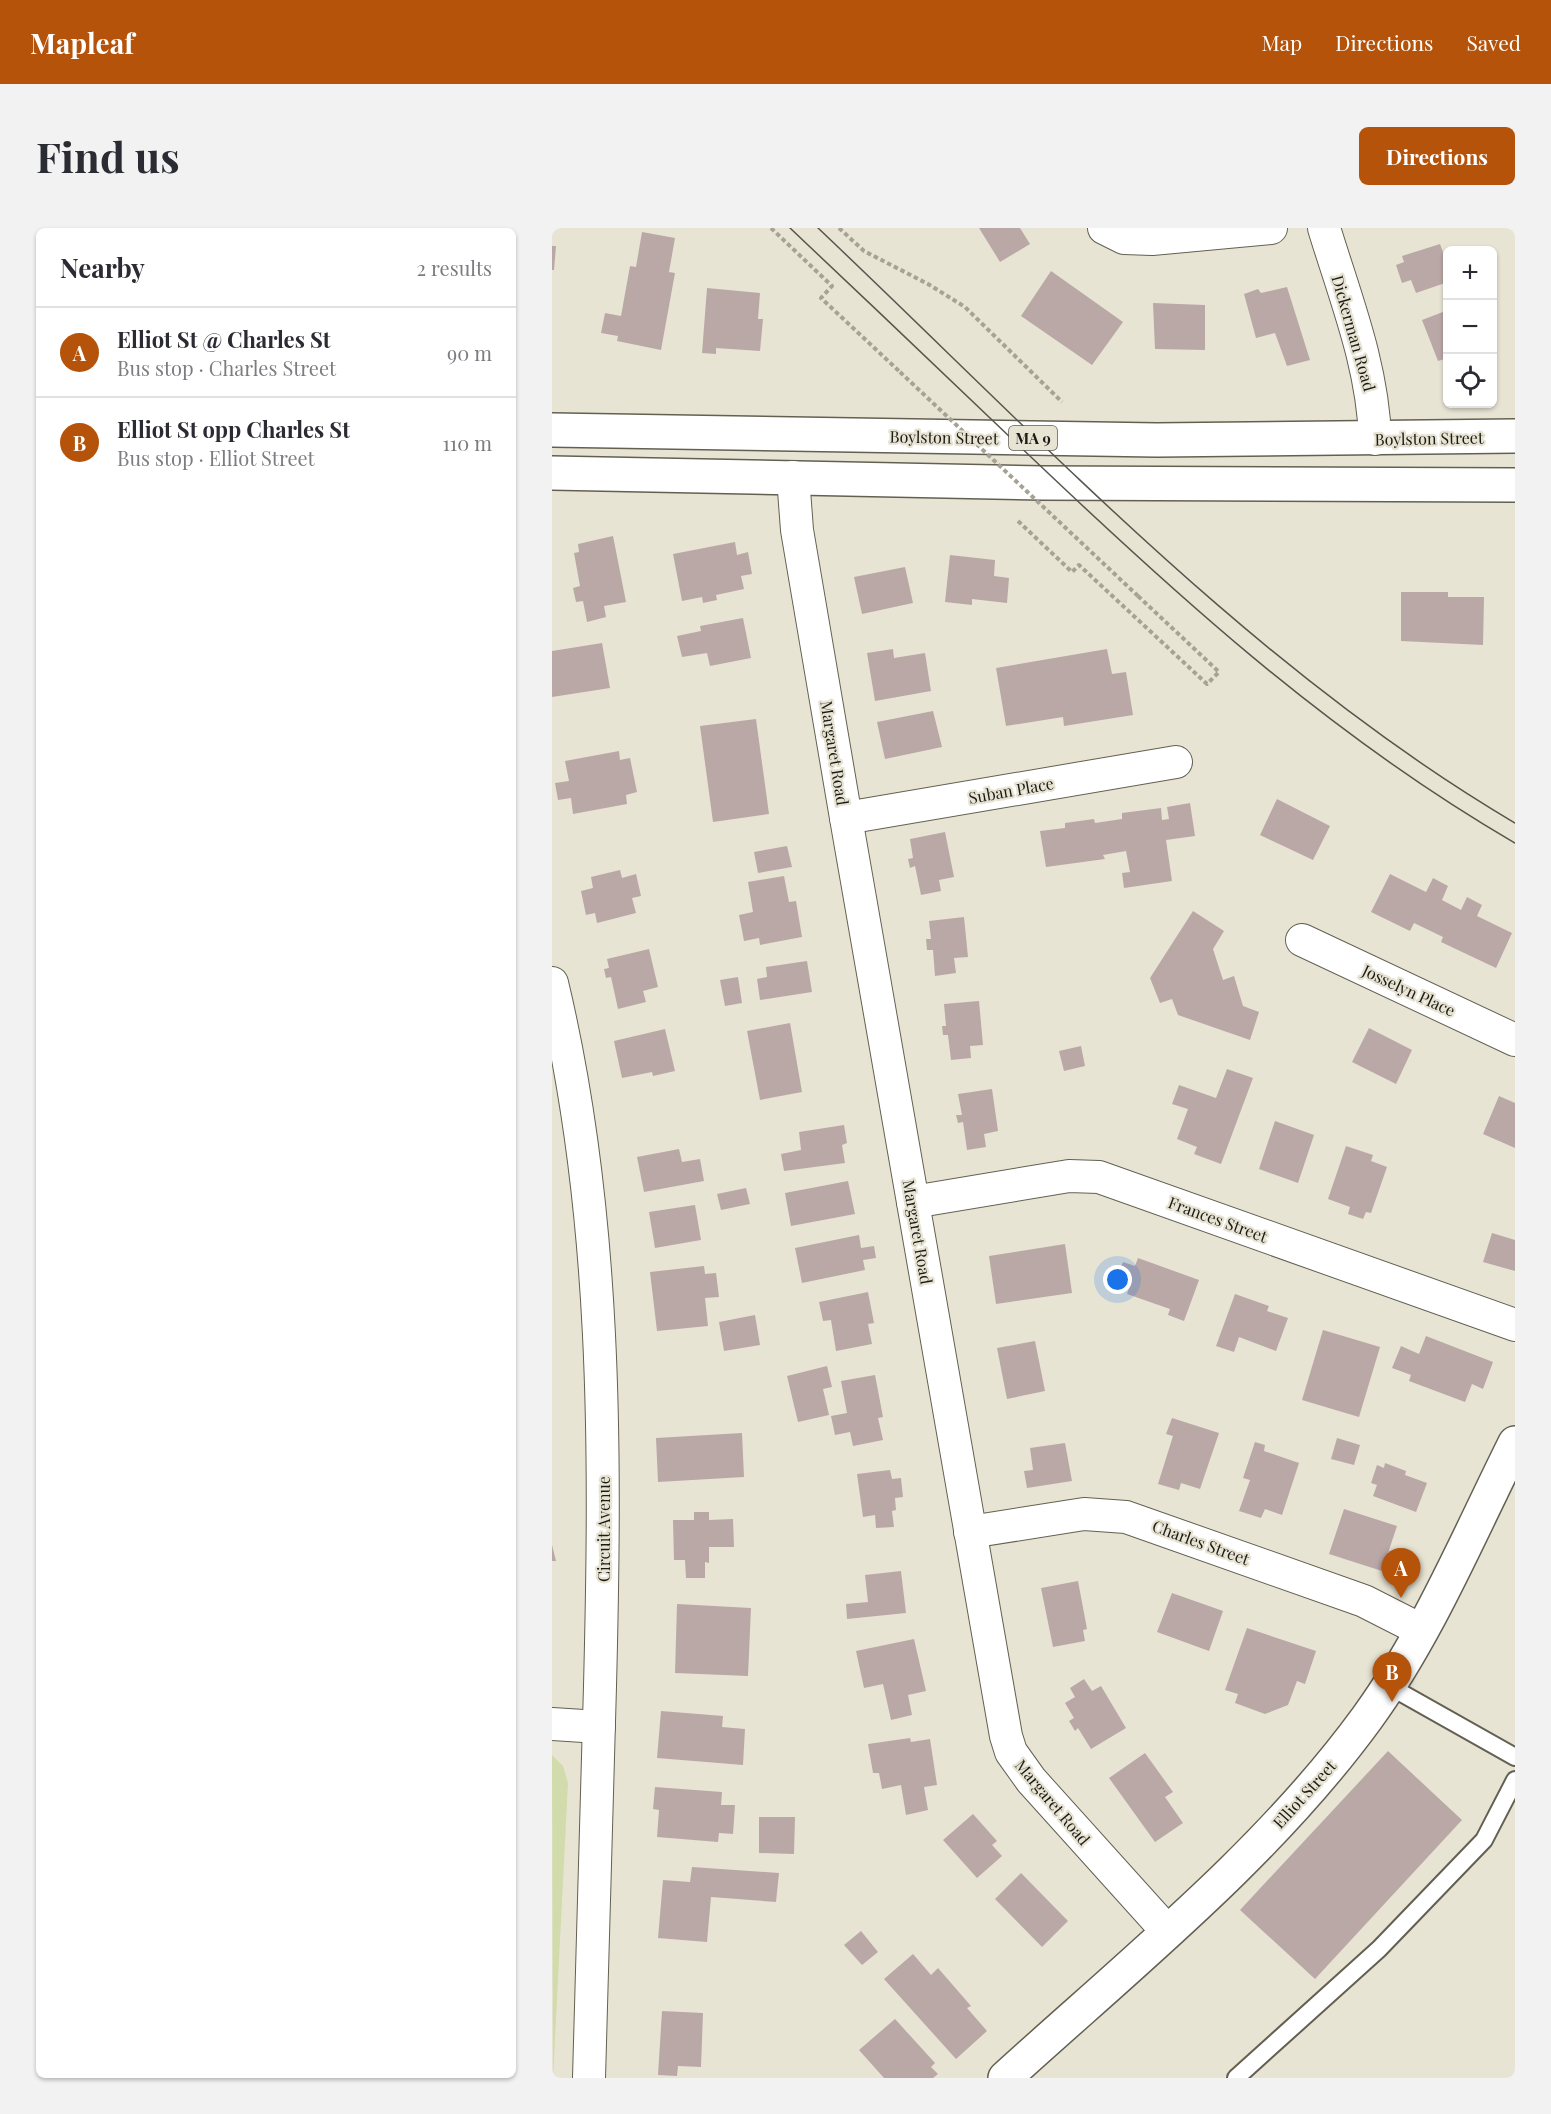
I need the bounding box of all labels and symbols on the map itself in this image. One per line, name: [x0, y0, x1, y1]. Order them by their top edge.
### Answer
street label: Dickerman Road: [1327, 273, 1381, 393]
street label: Boylston Street: [889, 426, 999, 448]
road number: MA 9: [1009, 426, 1057, 450]
street label: Boylston Street: [1374, 427, 1484, 449]
street label: Margaret Road: [816, 699, 854, 807]
street label: Suban Place: [967, 772, 1055, 808]
street label: Josselyn Place: [1358, 959, 1459, 1021]
street label: Margaret Road: [898, 1178, 938, 1286]
street label: Frances Street: [1166, 1191, 1271, 1247]
your location: [1103, 1265, 1132, 1294]
street label: Circuit Avenue: [593, 1476, 614, 1582]
street label: Charles Street: [1150, 1515, 1253, 1569]
pin: A: [1382, 1548, 1420, 1598]
pin: B: [1372, 1652, 1412, 1702]
street label: Margaret Road: [1011, 1755, 1095, 1849]
street label: Elliot Street: [1268, 1755, 1340, 1832]

